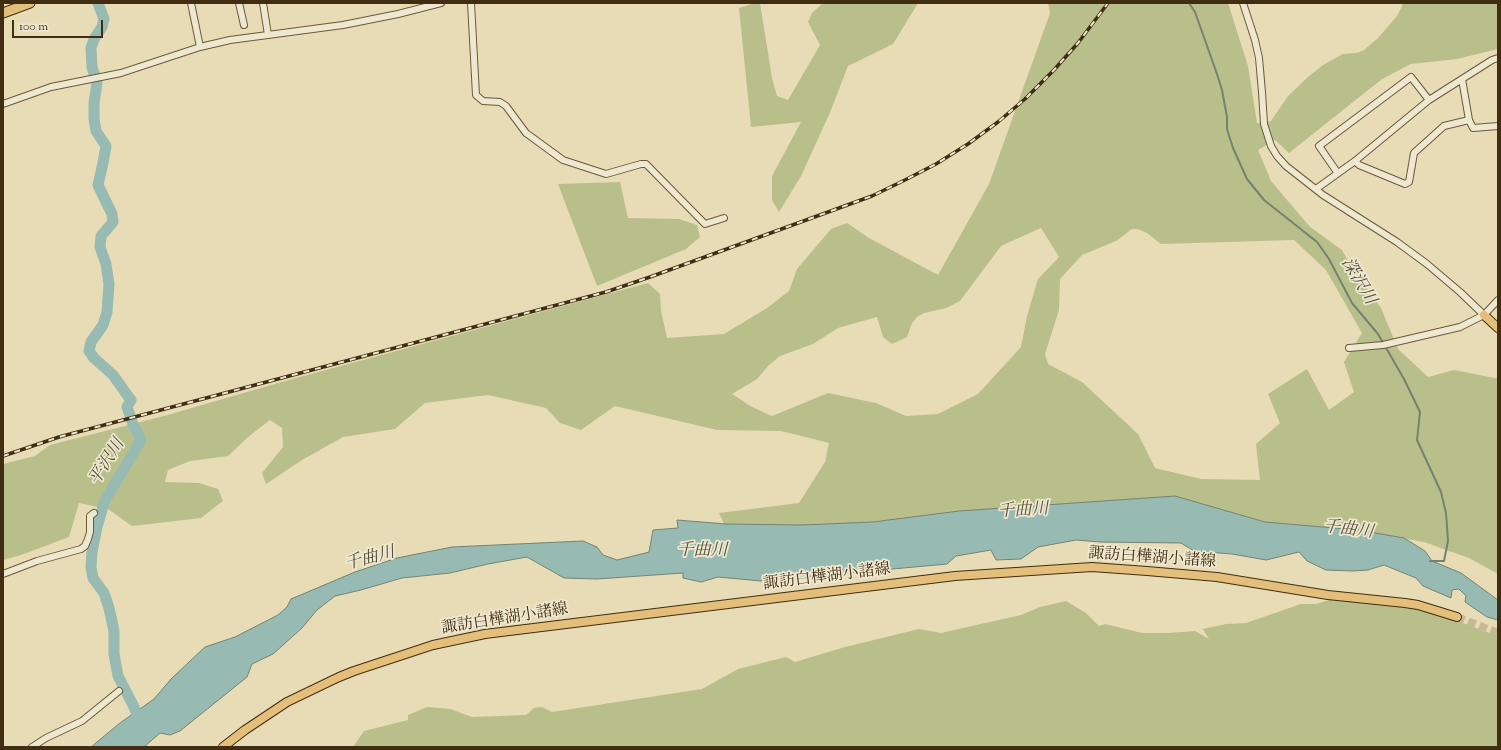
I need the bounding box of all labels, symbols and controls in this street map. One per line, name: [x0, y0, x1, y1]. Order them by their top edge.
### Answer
scale bar: [14, 12, 105, 38]
text: 100 m: [19, 18, 48, 36]
water label: 深沢川: [1335, 255, 1379, 309]
water label: 平沢川: [86, 436, 130, 490]
water label: 千曲川: [997, 500, 1049, 524]
water label: 千曲川: [1321, 518, 1375, 544]
water label: 千曲川: [677, 542, 727, 562]
water label: 千曲川: [343, 544, 397, 576]
street label: 諏訪白樺湖小諸線: [1087, 545, 1217, 573]
street label: 諏訪白樺湖小諸線: [762, 561, 892, 595]
street label: 諏訪白樺湖小諸線: [440, 601, 570, 639]

